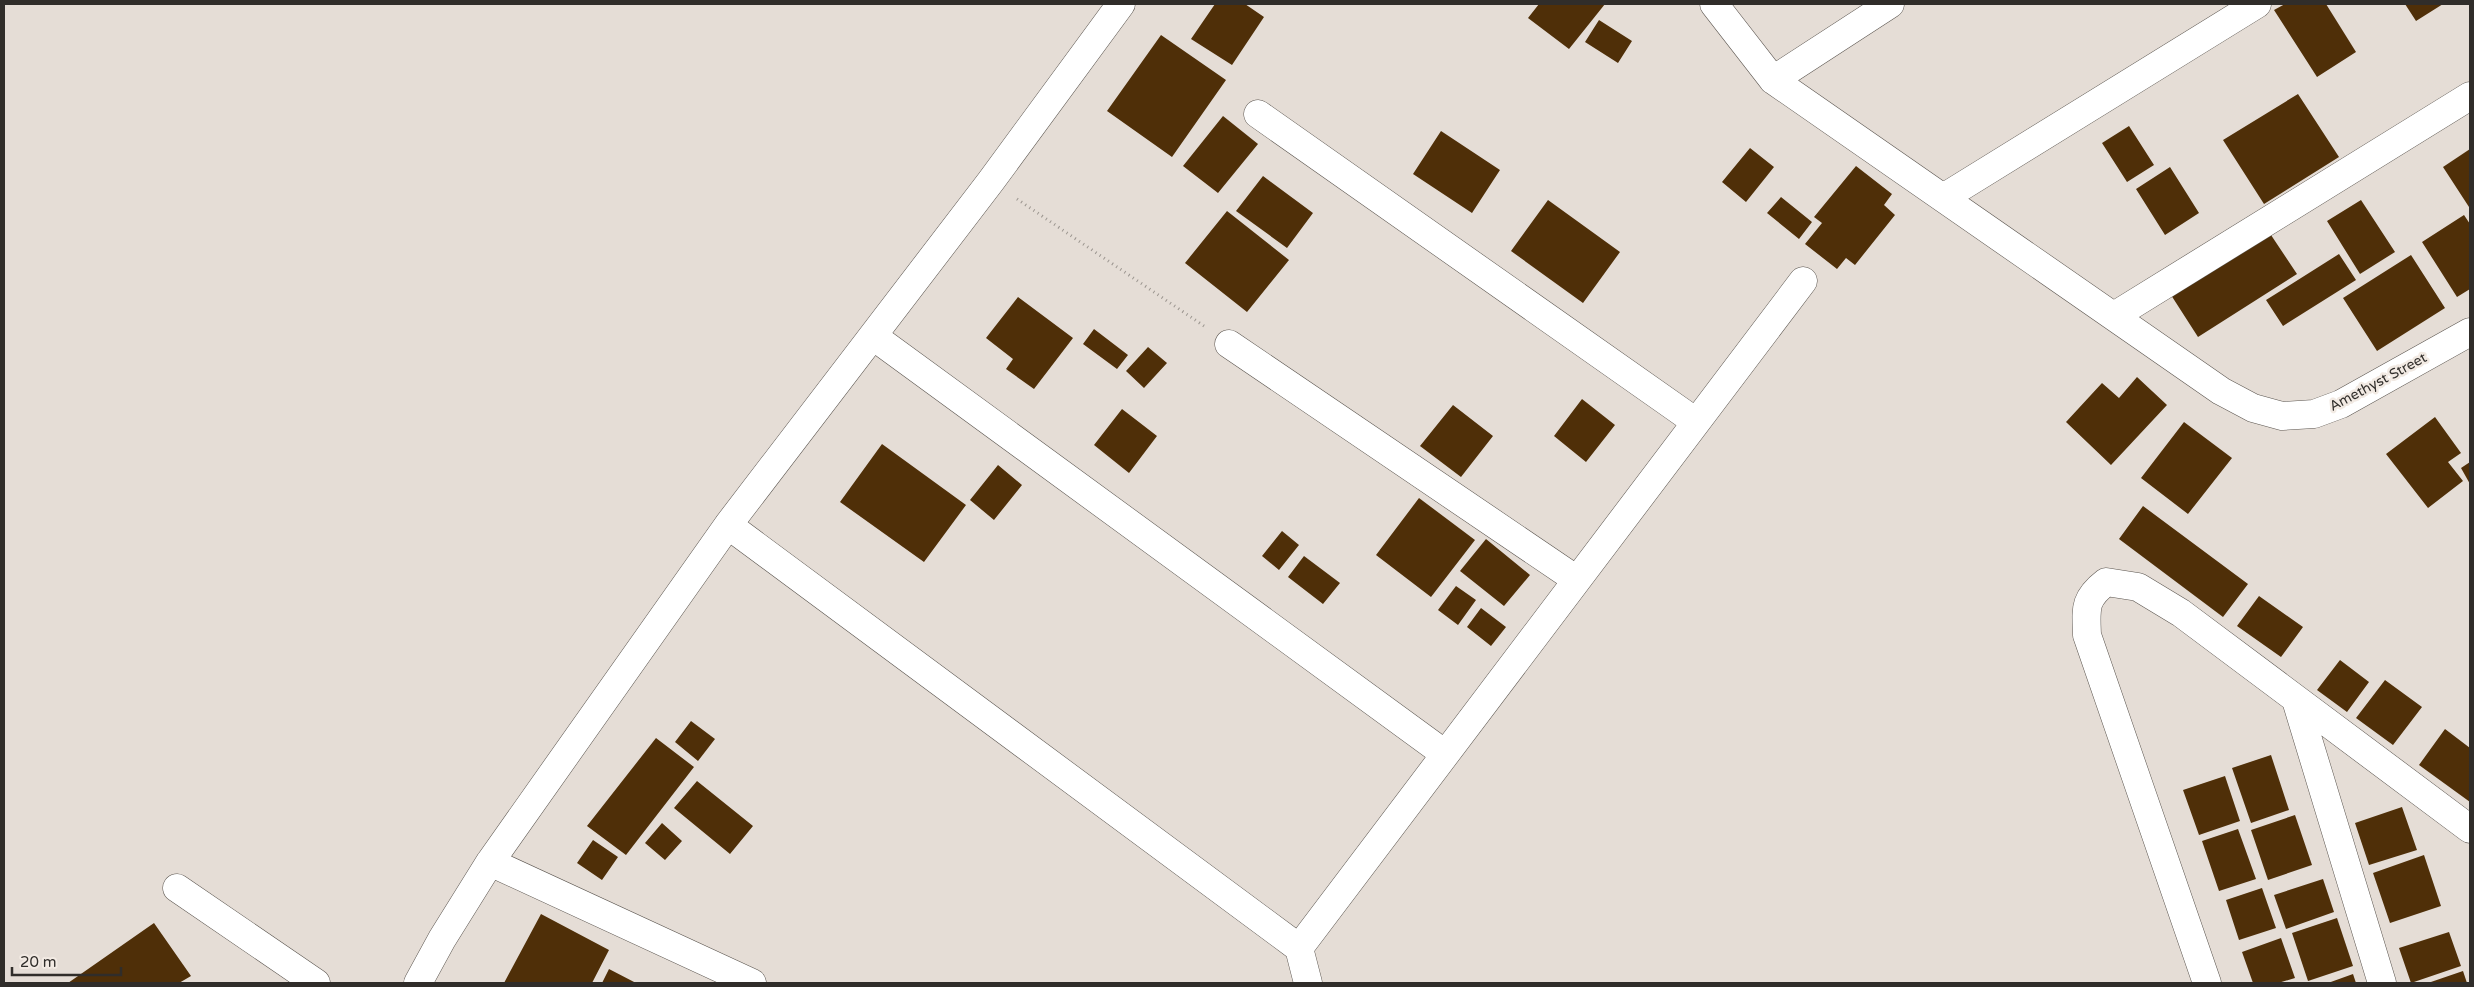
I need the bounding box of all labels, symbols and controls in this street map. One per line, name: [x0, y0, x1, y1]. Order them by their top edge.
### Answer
street label: Amethyst Street: [2326, 349, 2430, 415]
scale bar: [12, 944, 121, 976]
text: 20 m: [20, 953, 57, 971]

